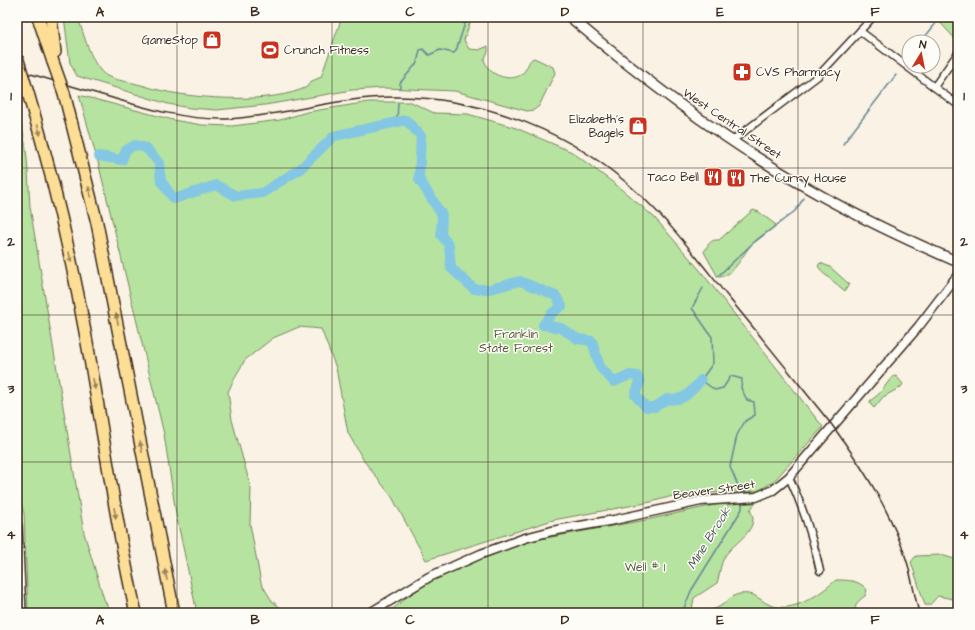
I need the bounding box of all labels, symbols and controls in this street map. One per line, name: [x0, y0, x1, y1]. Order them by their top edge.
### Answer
text: A: [96, 3, 105, 21]
text: B: [250, 3, 260, 21]
text: C: [405, 3, 415, 21]
text: D: [561, 3, 570, 21]
text: E: [716, 3, 724, 21]
text: F: [870, 3, 880, 21]
shop icon: GameStop: [201, 29, 223, 51]
place label: GameStop: [142, 32, 198, 49]
north arrow: [901, 34, 941, 74]
text: N: [918, 37, 927, 53]
sports icon: Crunch Fitness: [259, 39, 281, 61]
place label: Crunch Fitness: [284, 42, 369, 59]
pharmacy icon: CVS Pharmacy: [731, 61, 753, 83]
place label: CVS Pharmacy: [756, 64, 841, 82]
street label: West Central Street: [679, 85, 785, 163]
text: 1: [10, 87, 12, 105]
text: 1: [963, 87, 965, 105]
place label: Elizabeth's Bagels: [569, 111, 624, 143]
shop icon: Elizabeth's Bagels: [627, 115, 649, 137]
one-way arrow: [36, 125, 42, 137]
restaurant icon: Taco Bell: [702, 166, 724, 188]
restaurant icon: The Curry House: [725, 167, 747, 189]
place label: Taco Bell: [647, 169, 699, 186]
place label: The Curry House: [750, 170, 847, 188]
one-way arrow: [86, 186, 92, 199]
text: 2: [6, 233, 15, 251]
text: 2: [959, 233, 968, 251]
one-way arrow: [68, 250, 74, 263]
one-way arrow: [114, 313, 120, 326]
park label: Franklin State Forest: [479, 326, 553, 357]
one-way arrow: [92, 378, 98, 390]
text: 3: [7, 380, 15, 398]
text: 3: [960, 380, 968, 398]
one-way arrow: [138, 441, 144, 453]
street label: Beaver Street: [672, 476, 756, 504]
water label: Mine Brook: [683, 502, 736, 573]
one-way arrow: [112, 507, 118, 519]
text: 4: [7, 526, 16, 544]
text: 4: [960, 526, 969, 544]
park label: Well # 1: [625, 559, 666, 576]
one-way arrow: [162, 569, 168, 581]
text: A: [96, 611, 105, 629]
text: B: [250, 611, 260, 629]
text: C: [405, 611, 415, 629]
text: D: [561, 611, 570, 629]
text: E: [716, 611, 724, 629]
text: F: [870, 611, 880, 629]

